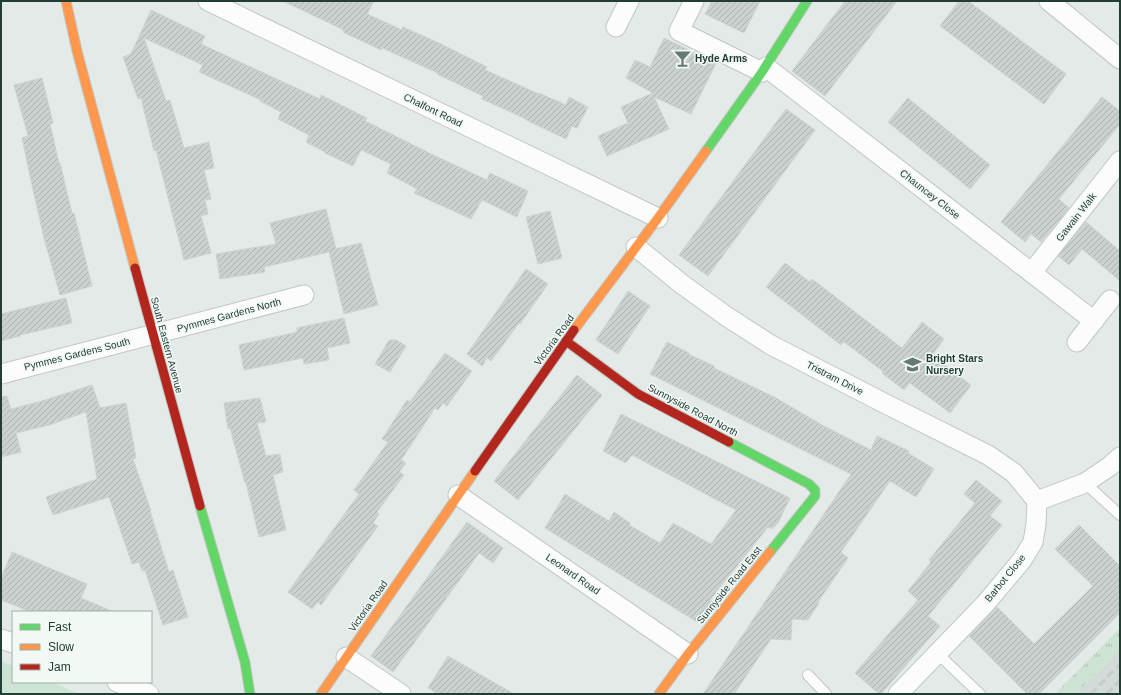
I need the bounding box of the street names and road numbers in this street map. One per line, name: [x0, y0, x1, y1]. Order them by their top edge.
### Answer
street label: Chalfont Road: [402, 91, 464, 129]
street label: Chauncey Close: [898, 167, 963, 221]
street label: Gawain Walk: [1054, 190, 1099, 243]
street label: South Eastern Avenue: [149, 296, 185, 395]
street label: Pymmes Gardens North: [176, 296, 282, 334]
street label: Victoria Road: [532, 313, 576, 367]
street label: Pymmes Gardens South: [23, 335, 131, 373]
street label: Tristram Drive: [805, 359, 866, 397]
street label: Sunnyside Road North: [646, 382, 740, 438]
street label: Sunnyside Road East: [694, 544, 764, 626]
street label: Leonard Road: [544, 551, 602, 597]
street label: Barbot Close: [983, 552, 1028, 604]
street label: Victoria Road: [346, 578, 390, 634]

